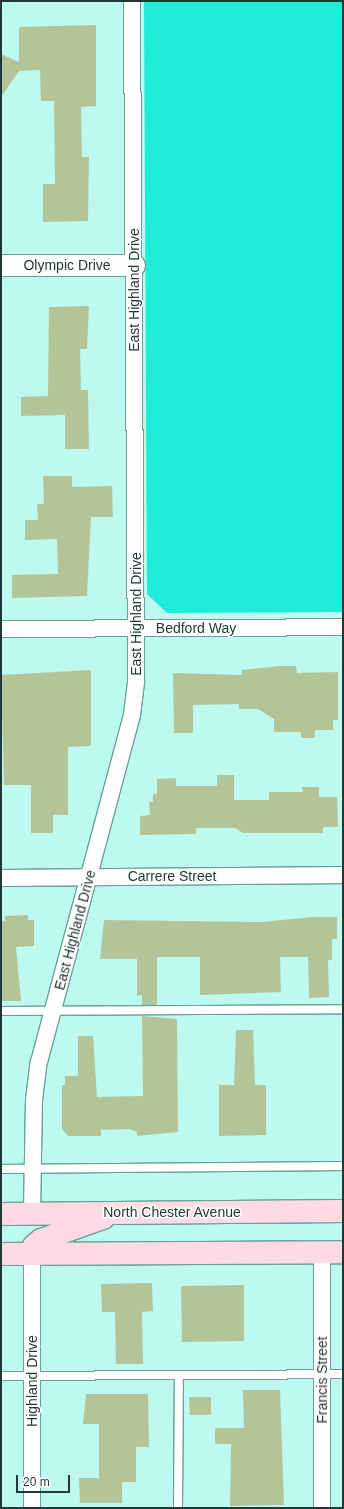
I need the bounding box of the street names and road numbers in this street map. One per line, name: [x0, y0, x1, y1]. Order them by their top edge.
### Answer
street label: East Highland Drive: [126, 228, 142, 352]
street label: Olympic Drive: [23, 257, 111, 273]
street label: East Highland Drive: [128, 552, 144, 676]
street label: Bedford Way: [156, 620, 236, 636]
street label: East Highland Drive: [51, 868, 99, 992]
street label: Carrere Street: [128, 868, 216, 884]
street label: North Chester Avenue: [103, 1204, 241, 1220]
street label: Highland Drive: [24, 1335, 40, 1427]
street label: Francis Street: [314, 1336, 330, 1424]

